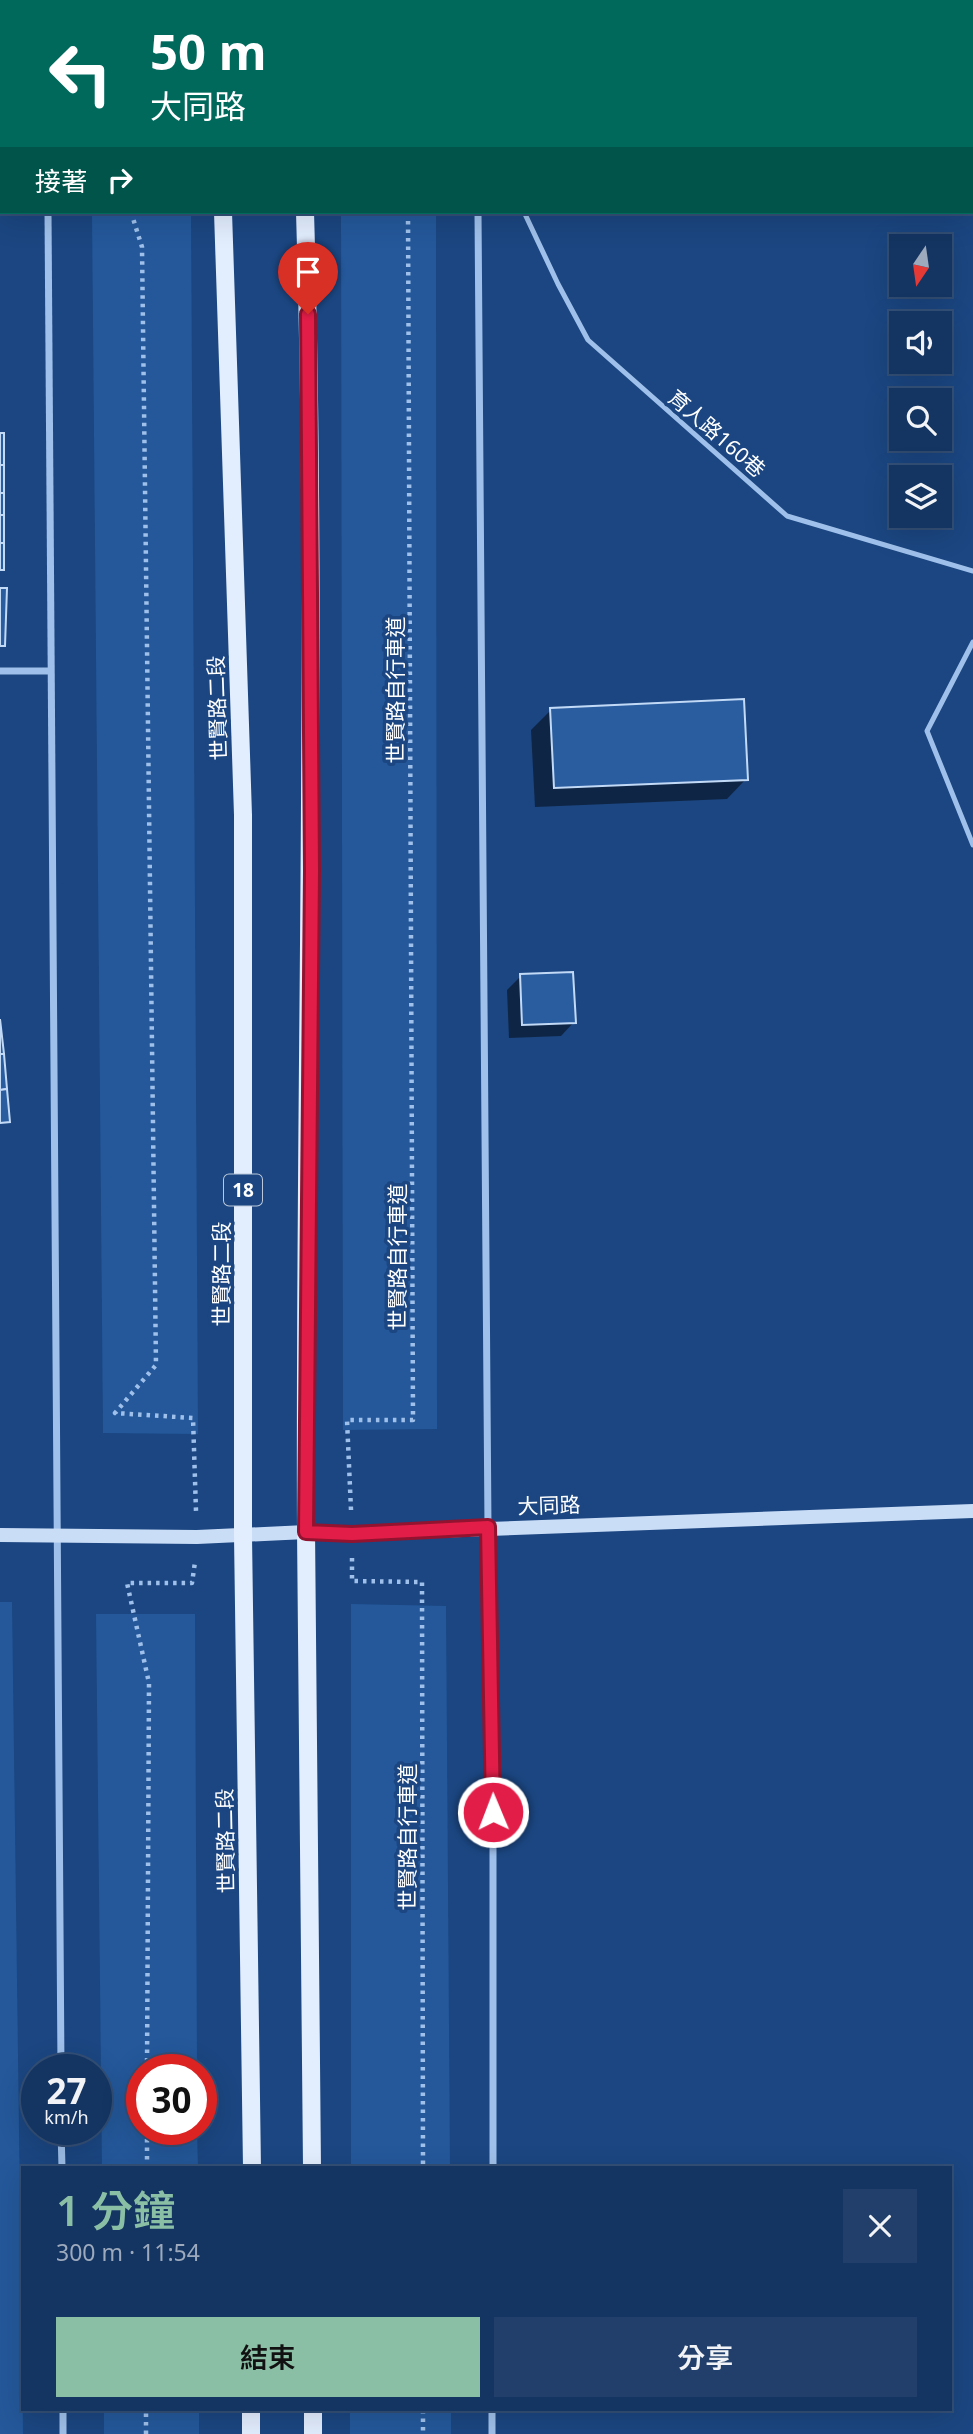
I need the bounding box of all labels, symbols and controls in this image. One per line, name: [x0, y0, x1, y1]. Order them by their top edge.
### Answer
text: 50 m: [150, 18, 267, 84]
icon: left: [35, 28, 126, 119]
text: 大同路: [150, 84, 246, 127]
icon: right: [101, 161, 139, 199]
text: 接著: [35, 163, 87, 199]
north arrow: [889, 234, 952, 298]
map controls: [889, 234, 952, 528]
pin: [278, 242, 338, 314]
icon: arrive: [289, 253, 327, 291]
button: sound: [889, 311, 952, 374]
street label: 育人路160巷: [663, 383, 771, 483]
button: search: [889, 388, 952, 451]
button: layers: [889, 465, 952, 528]
street label: 世賢路自行車道: [381, 617, 409, 764]
street label: 世賢路二段: [201, 655, 233, 761]
road number: 18: [224, 1174, 262, 1206]
street label: 世賢路自行車道: [383, 1184, 411, 1331]
street label: 世賢路二段: [207, 1222, 235, 1327]
street label: 大同路: [517, 1490, 581, 1520]
street label: 世賢路自行車道: [393, 1764, 421, 1911]
position arrow: [456, 1775, 530, 1849]
street label: 世賢路二段: [210, 1788, 240, 1894]
speed limit sign: 30: [126, 2054, 217, 2145]
text: 27: [46, 2067, 87, 2114]
text: km/h: [44, 2105, 89, 2129]
text: 1 分鐘: [56, 2181, 175, 2238]
button: close: [843, 2189, 917, 2263]
text: 300 m · 11:54: [56, 2236, 200, 2268]
button: 結束: [56, 2317, 480, 2397]
button: 分享: [494, 2317, 917, 2397]

